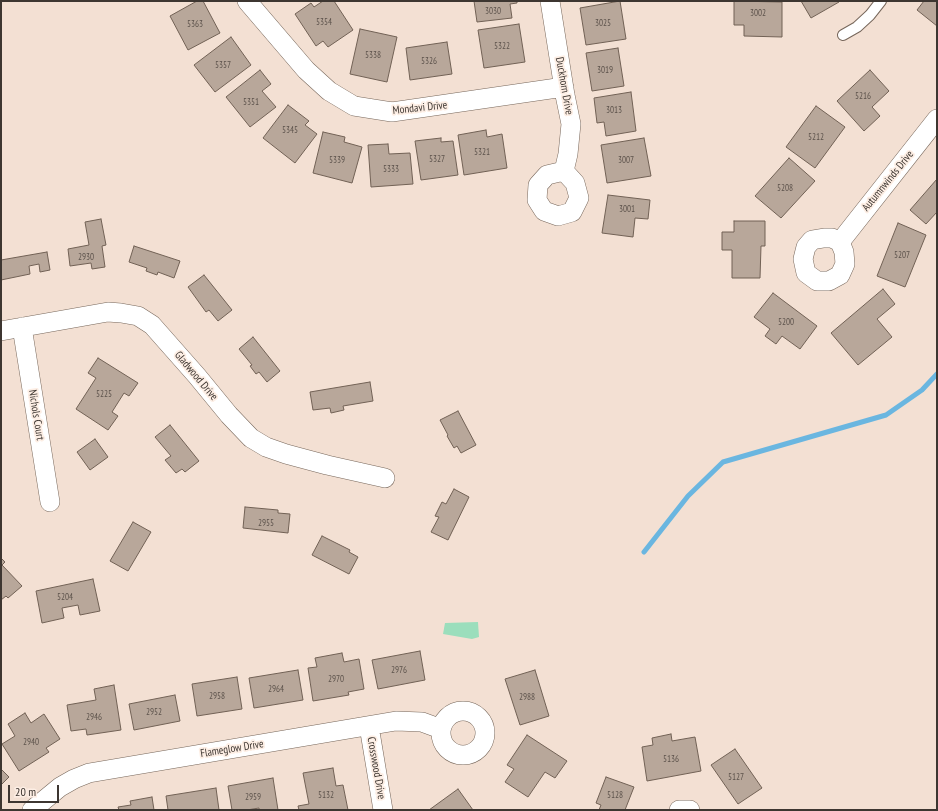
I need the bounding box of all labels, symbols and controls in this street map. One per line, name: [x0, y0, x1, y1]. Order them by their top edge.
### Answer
house number: 3030: [485, 6, 501, 16]
house number: 3002: [750, 8, 766, 18]
house number: 5354: [316, 17, 332, 27]
house number: 3025: [595, 18, 611, 28]
house number: 5363: [187, 19, 203, 29]
house number: 5322: [494, 41, 510, 51]
house number: 5338: [365, 50, 381, 60]
house number: 5326: [421, 56, 437, 66]
street label: Duckhorn Drive: [552, 56, 576, 116]
house number: 5357: [215, 60, 231, 70]
house number: 3019: [597, 65, 613, 75]
house number: 5216: [855, 91, 871, 101]
house number: 5351: [243, 97, 259, 107]
street label: Mondavi Drive: [392, 99, 448, 117]
house number: 3013: [606, 105, 622, 115]
house number: 5345: [282, 125, 298, 135]
house number: 5212: [808, 132, 824, 142]
house number: 5321: [474, 147, 490, 157]
street label: Autumnwinds Drive: [860, 148, 916, 214]
house number: 5327: [429, 154, 445, 164]
house number: 5339: [329, 155, 345, 165]
house number: 3007: [618, 155, 634, 165]
house number: 5333: [383, 164, 399, 174]
house number: 5208: [777, 183, 793, 193]
house number: 3001: [619, 204, 635, 214]
house number: 5207: [894, 250, 910, 260]
house number: 2930: [78, 252, 94, 262]
house number: 5200: [778, 317, 794, 327]
street label: Gladwood Drive: [172, 349, 220, 403]
street label: Nichols Court: [25, 389, 47, 441]
house number: 5225: [96, 389, 112, 399]
house number: 2955: [258, 518, 274, 528]
house number: 5204: [57, 592, 73, 602]
house number: 2976: [391, 665, 407, 675]
house number: 2970: [328, 674, 344, 684]
house number: 2964: [268, 684, 284, 694]
house number: 2958: [209, 691, 225, 701]
house number: 2988: [519, 692, 535, 702]
house number: 2952: [146, 707, 162, 717]
house number: 2946: [86, 712, 102, 722]
street label: Crosswood Drive: [364, 736, 388, 800]
house number: 2940: [23, 737, 39, 747]
street label: Flameglow Drive: [199, 737, 265, 761]
house number: 5136: [663, 754, 679, 764]
house number: 5127: [728, 772, 744, 782]
scale bar: [10, 777, 61, 803]
text: 20 m: [15, 784, 36, 799]
house number: 5132: [318, 790, 334, 800]
house number: 5128: [607, 790, 623, 800]
house number: 2959: [245, 792, 261, 802]

